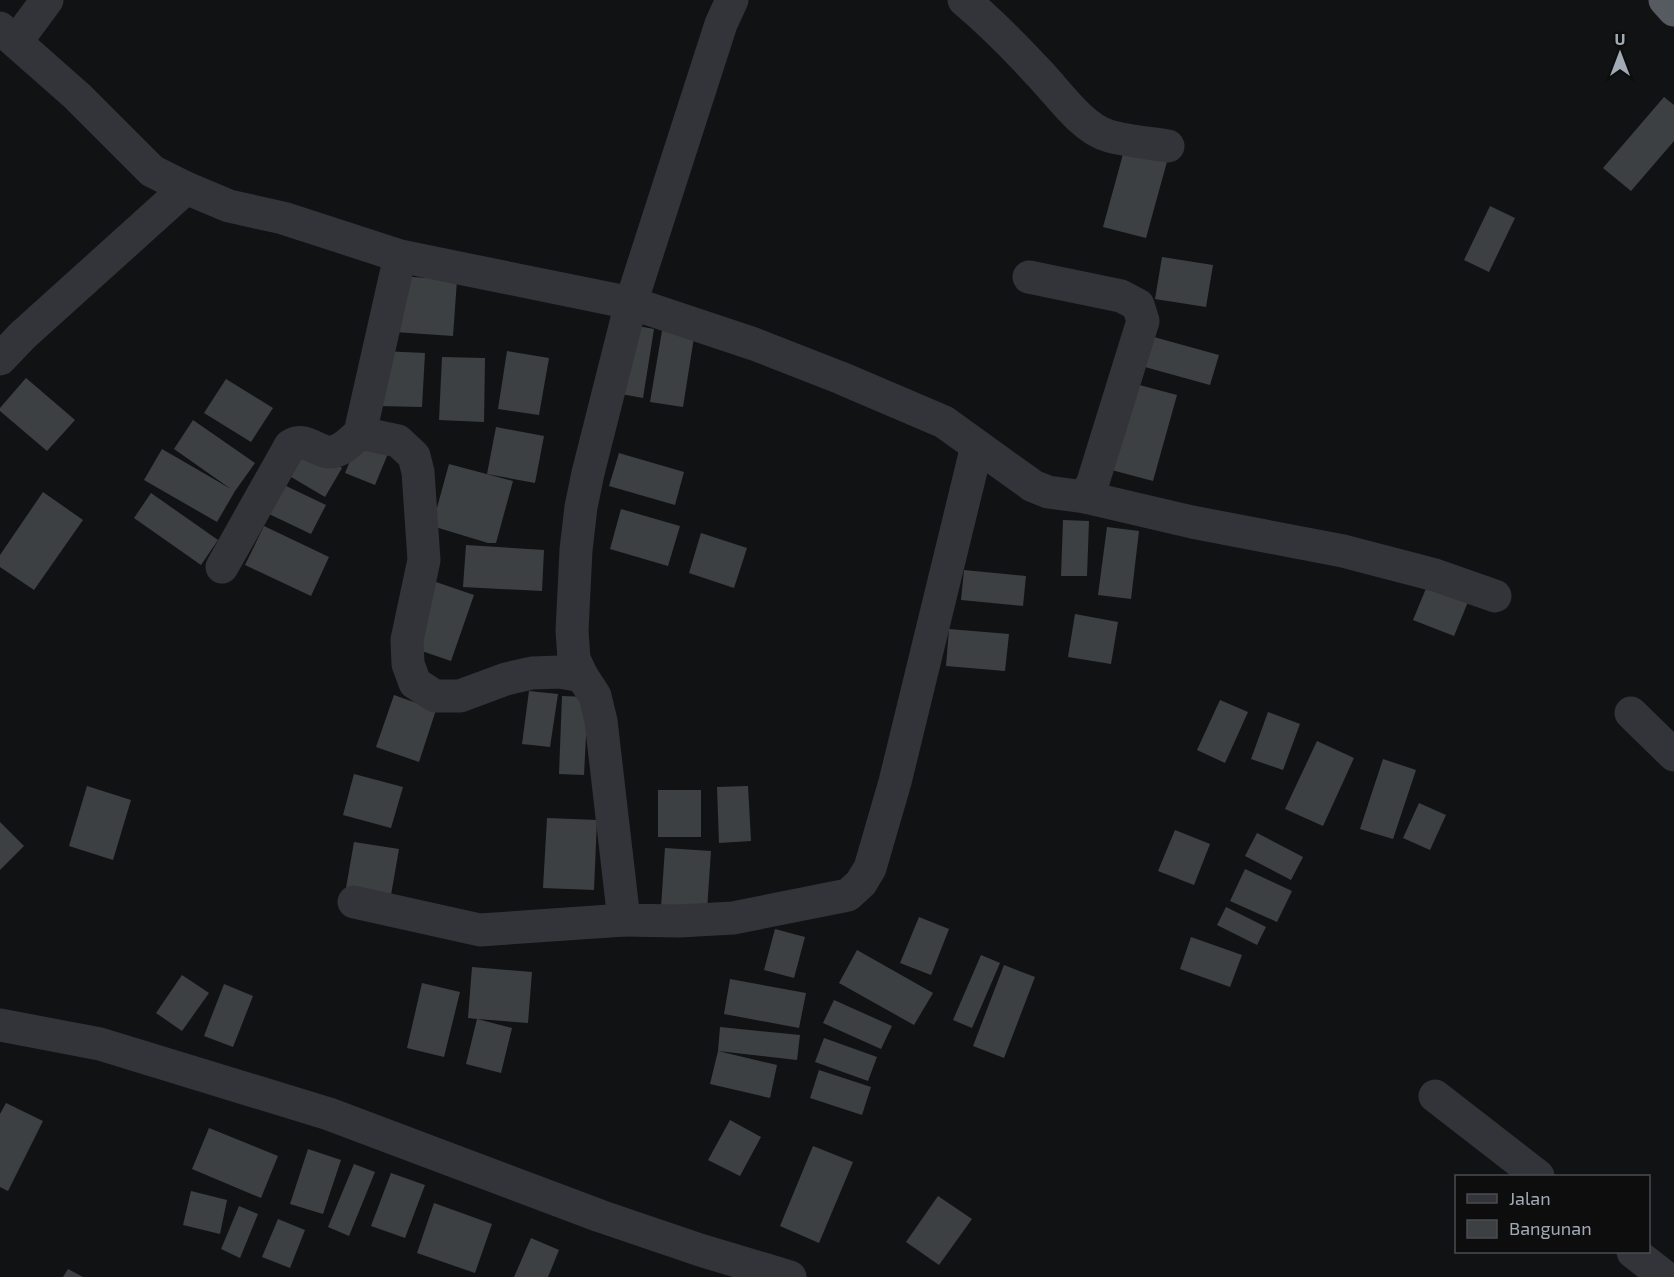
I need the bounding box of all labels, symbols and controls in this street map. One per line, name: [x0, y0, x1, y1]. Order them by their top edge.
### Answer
north arrow: [1590, 24, 1650, 84]
text: U: [1615, 29, 1625, 48]
legend: [1455, 1175, 1650, 1253]
text: Jalan: [1509, 1187, 1551, 1209]
text: Bangunan: [1509, 1217, 1592, 1239]

